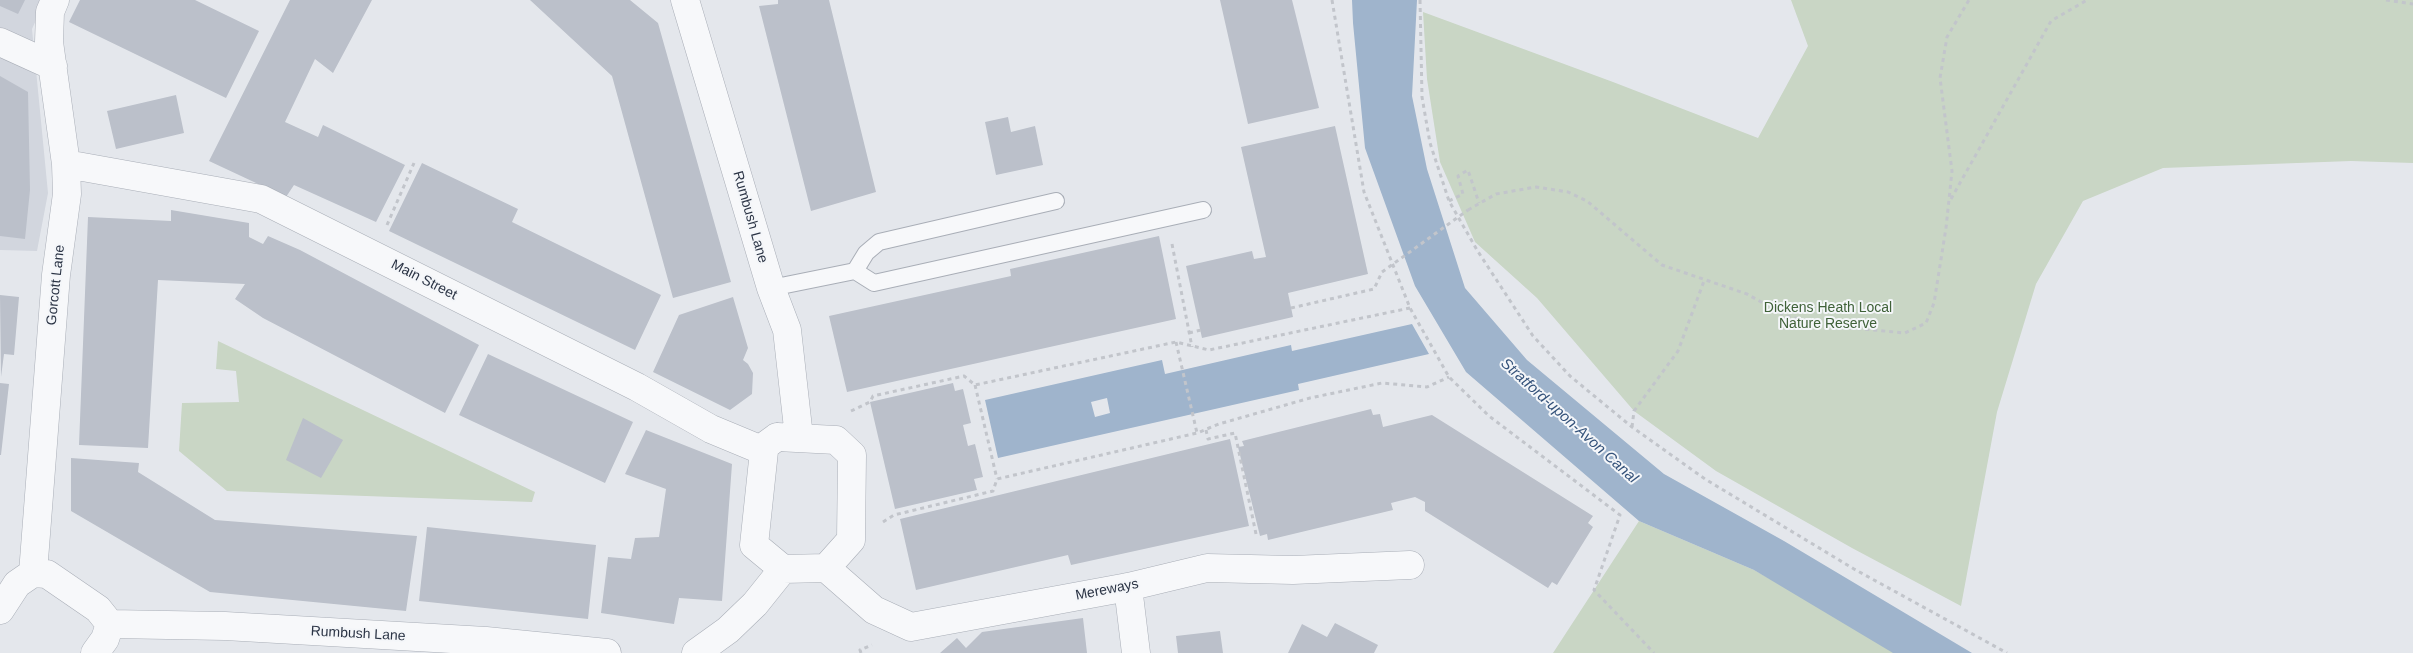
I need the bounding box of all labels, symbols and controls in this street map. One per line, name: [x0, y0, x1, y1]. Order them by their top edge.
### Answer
street label: Rumbush Lane: [729, 169, 771, 265]
street label: Gorcott Lane: [43, 244, 69, 326]
street label: Main Street: [388, 256, 460, 304]
park label: Dickens Heath Local Nature Reserve: [1764, 300, 1892, 332]
water label: Stratford-upon-Avon Canal: [1497, 355, 1641, 487]
street label: Mereways: [1074, 576, 1140, 604]
street label: Rumbush Lane: [310, 623, 406, 645]

